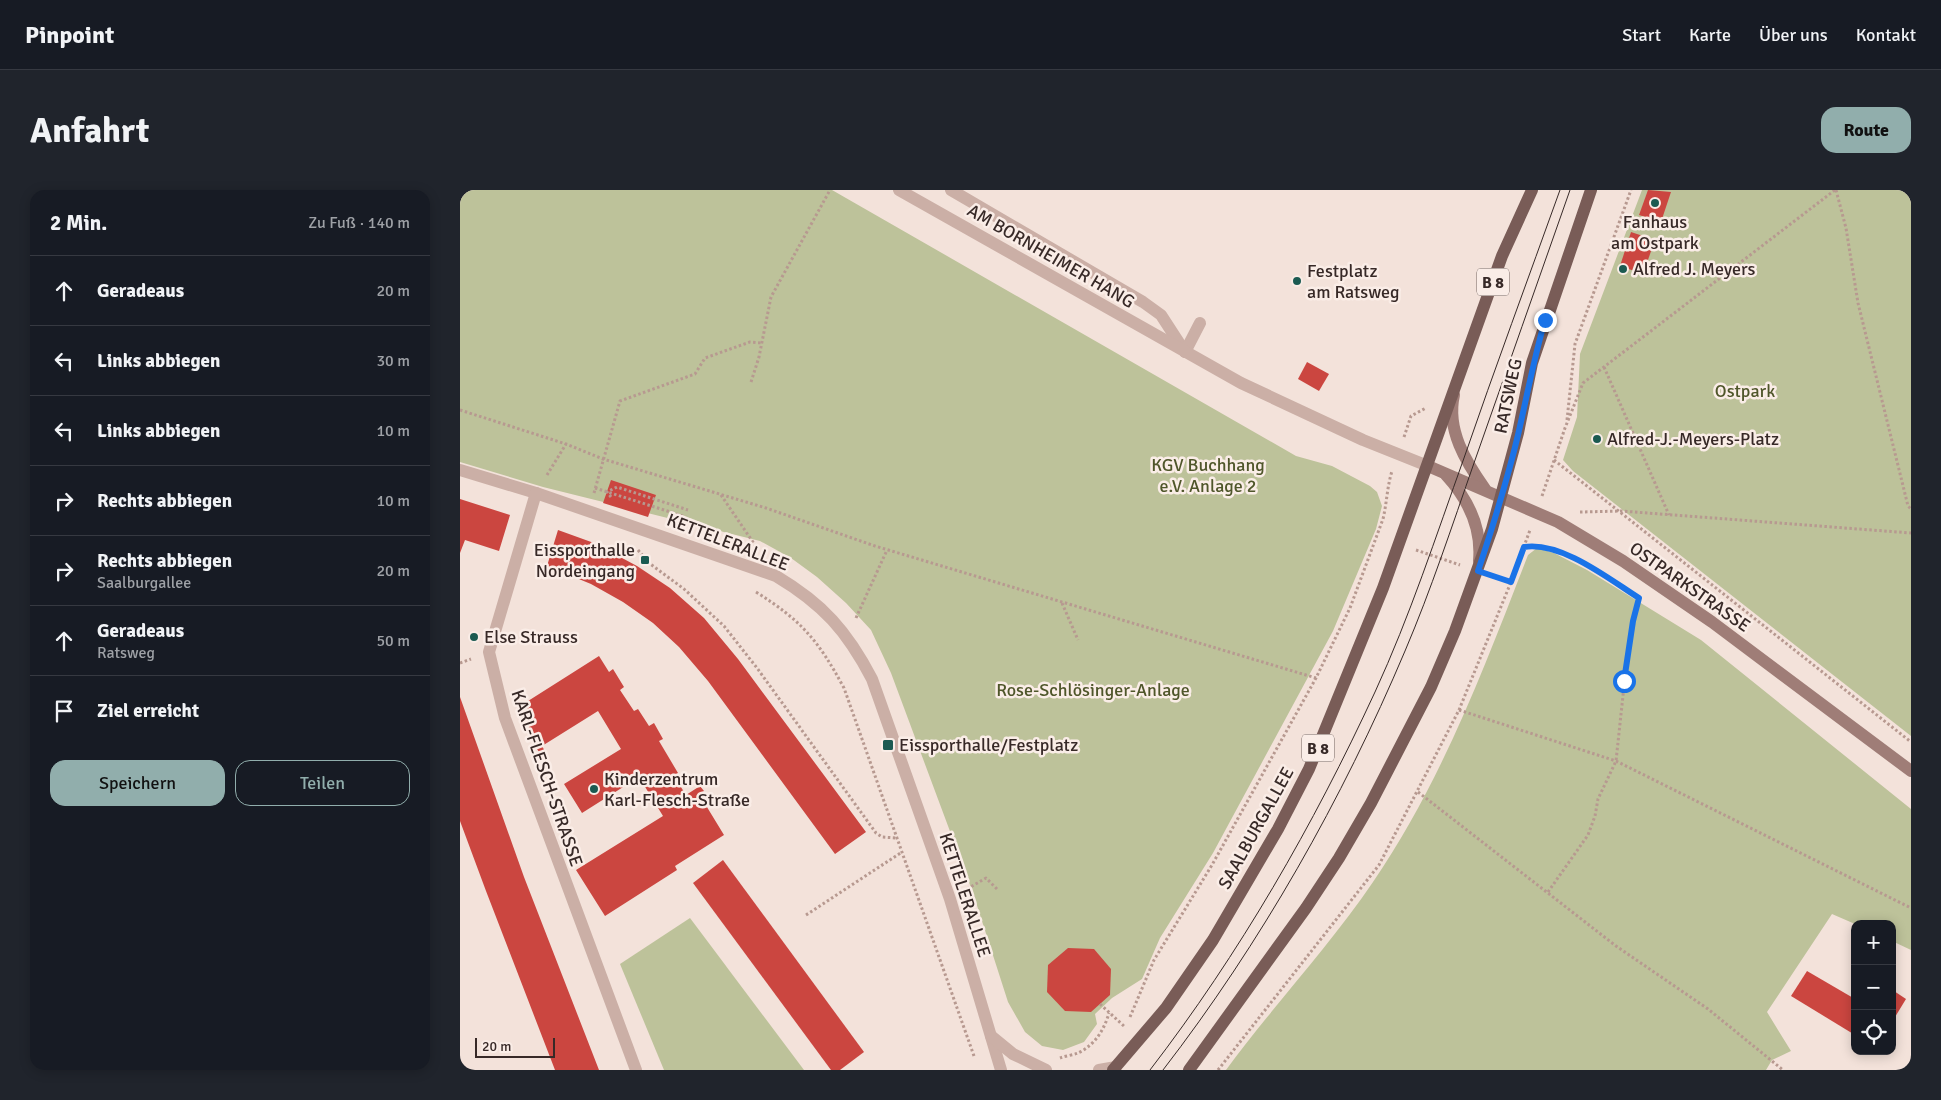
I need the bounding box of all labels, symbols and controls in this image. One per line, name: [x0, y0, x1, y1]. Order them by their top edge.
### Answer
text: Pinpoint: [25, 20, 114, 50]
text: Start: [1622, 24, 1661, 46]
text: Karte: [1689, 24, 1731, 46]
text: Über uns: [1759, 24, 1828, 46]
text: Kontakt: [1856, 24, 1916, 46]
button: Route: [1821, 107, 1911, 153]
text: Anfahrt: [30, 109, 149, 152]
marker: Fanhaus am Ostpark: [1649, 197, 1661, 209]
street label: AM BORNHEIMER HANG: [964, 199, 1138, 313]
text: 2 Min.: [50, 210, 107, 236]
place label: Fanhaus am Ostpark: [1611, 211, 1699, 254]
text: Zu Fuß · 140 m: [308, 213, 410, 233]
place label: Alfred J. Meyers: [1633, 258, 1756, 280]
place label: Festplatz am Ratsweg: [1307, 260, 1400, 303]
marker: Alfred J. Meyers: [1617, 263, 1629, 275]
road number: B 8: [1477, 268, 1509, 295]
marker: Festplatz am Ratsweg: [1291, 275, 1303, 287]
icon: ahead: [50, 277, 78, 305]
text: Geradeaus: [97, 279, 184, 303]
text: 20 m: [376, 281, 410, 301]
route end: [1534, 309, 1557, 332]
icon: left: [50, 347, 78, 375]
text: Links abbiegen: [97, 349, 220, 373]
text: 30 m: [376, 351, 410, 371]
street label: RATSWEG: [1489, 356, 1527, 436]
park label: Ostpark: [1715, 380, 1775, 402]
icon: left: [50, 417, 78, 445]
text: Links abbiegen: [97, 419, 220, 443]
text: 10 m: [376, 421, 410, 441]
place label: Alfred-J.-Meyers-Platz: [1607, 428, 1779, 450]
marker: Alfred-J.-Meyers-Platz: [1591, 433, 1603, 445]
park label: KGV Buchhang e.V. Anlage 2: [1151, 454, 1265, 497]
icon: right: [50, 487, 78, 515]
text: Rechts abbiegen: [97, 489, 232, 513]
text: 10 m: [376, 491, 410, 511]
street label: KETTELERALLEE: [664, 509, 792, 575]
street label: OSTPARKSTRASSE: [1625, 537, 1755, 637]
place label: Eissporthalle Nordeingang: [534, 539, 635, 582]
text: Rechts abbiegen: [97, 549, 232, 573]
marker: Eissporthalle Nordeingang: [639, 554, 651, 566]
icon: right: [50, 557, 78, 585]
text: 20 m: [376, 561, 410, 581]
text: Saalburgallee: [97, 573, 191, 593]
text: Geradeaus: [97, 619, 184, 643]
place label: Else Strauss: [484, 626, 578, 648]
icon: ahead: [50, 627, 78, 655]
text: 50 m: [376, 631, 410, 651]
marker: Else Strauss: [468, 631, 480, 643]
text: Ratsweg: [97, 643, 155, 663]
route start: [1613, 670, 1636, 693]
park label: Rose-Schlösinger-Anlage: [996, 679, 1190, 701]
street label: KARL-FLESCH-STRASSE: [506, 687, 588, 869]
icon: arrive: [50, 697, 78, 725]
text: Ziel erreicht: [97, 699, 199, 723]
place label: Eissporthalle/Festplatz: [899, 734, 1078, 756]
road number: B 8: [1302, 734, 1334, 762]
marker: Eissporthalle/Festplatz: [881, 738, 895, 752]
button: Speichern: [50, 760, 225, 806]
button: Teilen: [235, 760, 410, 806]
street label: SAALBURGALLEE: [1213, 763, 1299, 893]
place label: Kinderzentrum Karl-Flesch-Straße: [604, 768, 750, 811]
marker: Kinderzentrum Karl-Flesch-Straße: [588, 783, 600, 795]
street label: KETTELERALLEE: [935, 830, 995, 960]
map controls: [1851, 920, 1896, 1055]
button: +: [1851, 920, 1896, 965]
button: −: [1851, 965, 1896, 1010]
button: locate: [1851, 1010, 1896, 1055]
scale bar: [475, 1035, 555, 1058]
text: 20 m: [482, 1038, 511, 1055]

